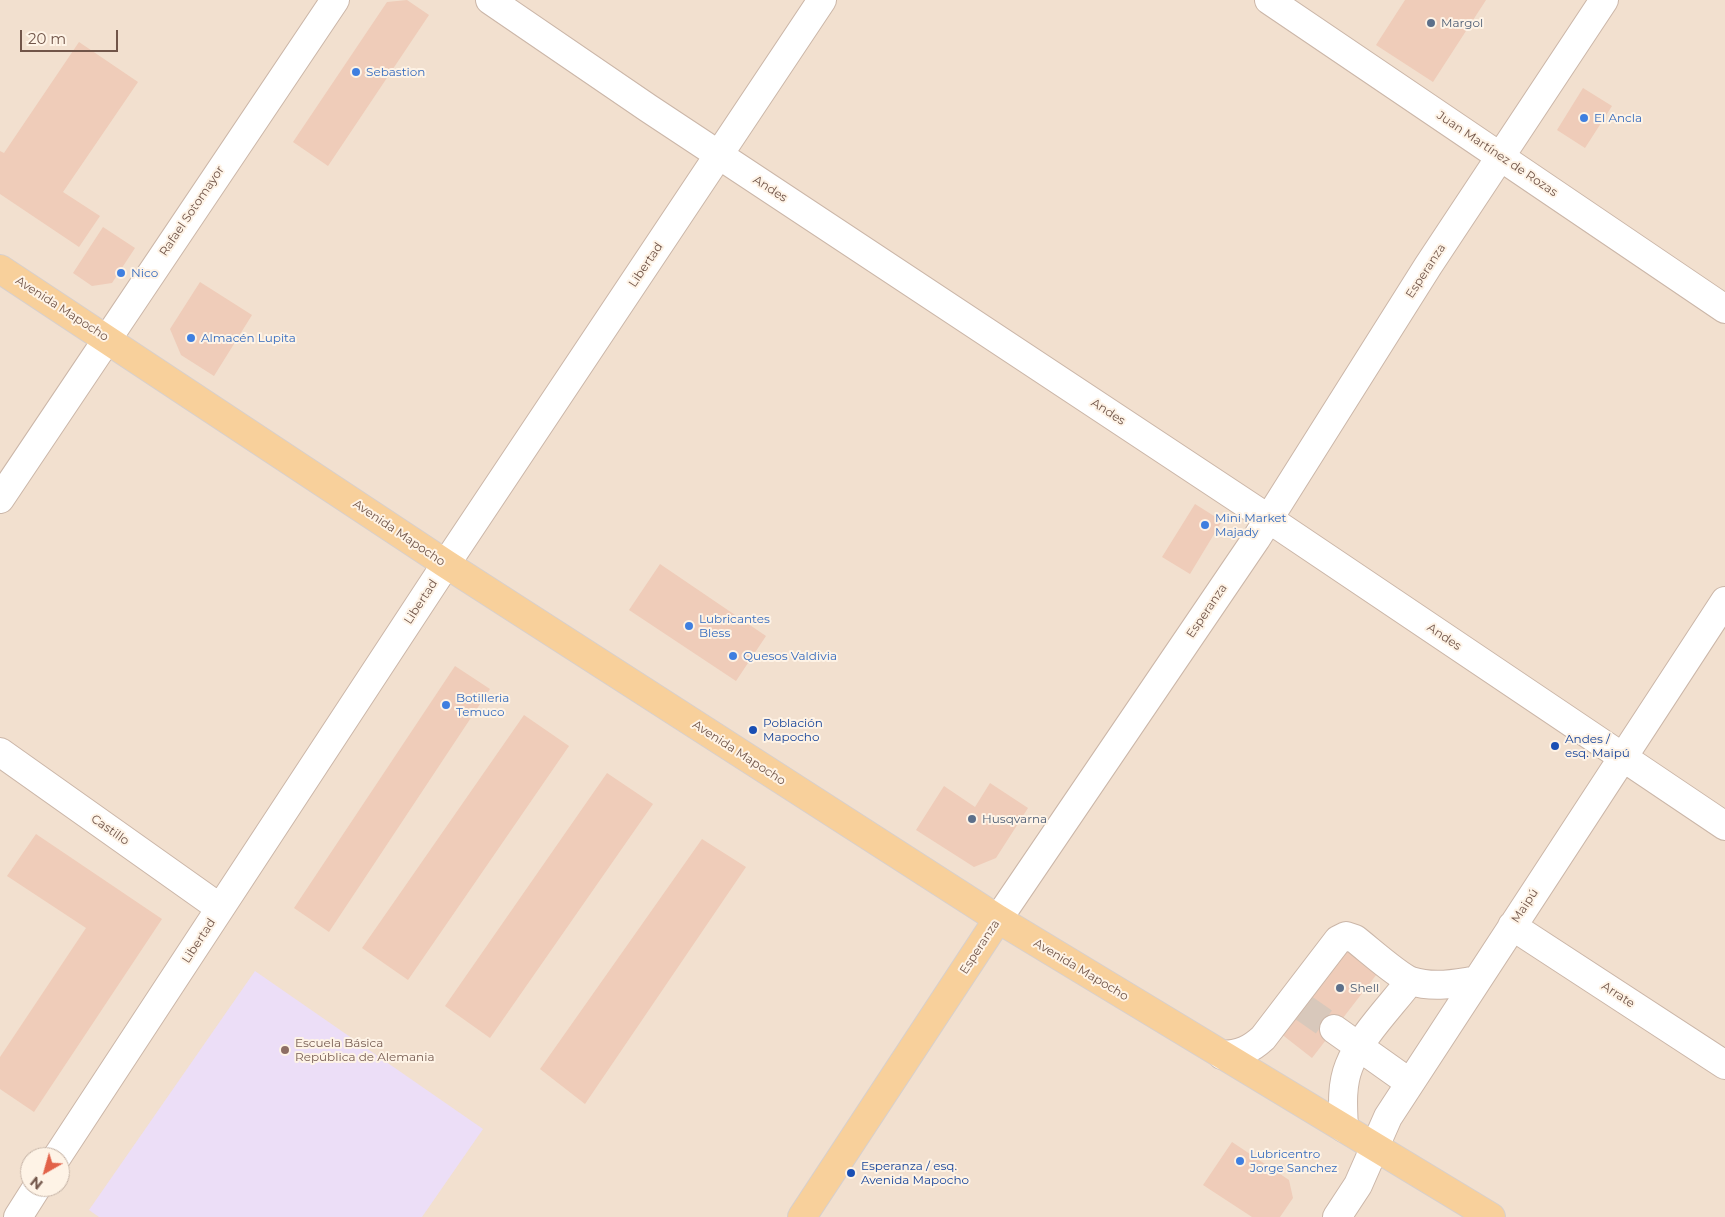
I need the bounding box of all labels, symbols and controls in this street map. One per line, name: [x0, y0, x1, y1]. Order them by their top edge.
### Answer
place label: Margol: [1441, 16, 1483, 30]
marker: Margol: [1425, 17, 1437, 29]
scale bar: [22, 20, 120, 52]
text: 20 m: [28, 29, 66, 48]
place label: Sebastion: [366, 65, 425, 79]
marker: Sebastion: [350, 66, 362, 78]
street label: Juan Martínez de Rozas: [1434, 108, 1560, 200]
place label: El Ancla: [1594, 111, 1642, 125]
marker: El Ancla: [1578, 112, 1590, 124]
street label: Rafael Sotomayor: [156, 163, 228, 259]
street label: Andes: [750, 173, 790, 205]
street label: Libertad: [626, 240, 666, 290]
street label: Esperanza: [1403, 241, 1449, 301]
place label: Nico: [131, 266, 158, 280]
marker: Nico: [115, 267, 127, 279]
street label: Avenida Mapocho: [13, 274, 111, 344]
place label: Almacén Lupita: [201, 331, 296, 345]
marker: Almacén Lupita: [185, 332, 197, 344]
street label: Andes: [1088, 396, 1128, 428]
street label: Avenida Mapocho: [350, 497, 448, 569]
place label: Mini Market Majady: [1215, 511, 1286, 539]
marker: Mini Market Majady: [1199, 519, 1211, 531]
street label: Libertad: [401, 577, 441, 627]
street label: Esperanza: [1184, 581, 1230, 641]
place label: Lubricantes Bless: [699, 612, 770, 640]
marker: Lubricantes Bless: [683, 620, 695, 632]
street label: Andes: [1424, 620, 1464, 654]
place label: Quesos Valdivia: [743, 649, 837, 663]
marker: Quesos Valdivia: [727, 650, 739, 662]
place label: Botilleria Temuco: [456, 691, 509, 719]
marker: Botilleria Temuco: [440, 699, 452, 711]
place label: Población Mapocho: [763, 716, 823, 744]
street label: Avenida Mapocho: [690, 718, 788, 788]
marker: Población Mapocho: [747, 724, 759, 736]
place label: Andes / esq. Maipú: [1565, 732, 1630, 760]
marker: Andes / esq. Maipú: [1549, 740, 1561, 752]
street label: Castillo: [88, 812, 132, 848]
place label: Husqvarna: [982, 812, 1047, 826]
marker: Husqvarna: [966, 813, 978, 825]
street label: Maipú: [1509, 886, 1541, 926]
street label: Libertad: [179, 916, 219, 966]
street label: Esperanza: [957, 917, 1003, 977]
street label: Avenida Mapocho: [1031, 936, 1131, 1004]
street label: Arrate: [1599, 979, 1637, 1011]
place label: Shell: [1350, 981, 1379, 995]
marker: Shell: [1334, 982, 1346, 994]
place label: Escuela Básica República de Alemania: [295, 1036, 435, 1064]
marker: Escuela Básica República de Alemania: [279, 1044, 291, 1056]
north arrow: [20, 1147, 70, 1197]
place label: Lubricentro Jorge Sanchez: [1250, 1147, 1337, 1175]
marker: Lubricentro Jorge Sanchez: [1234, 1155, 1246, 1167]
place label: Esperanza / esq. Avenida Mapocho: [861, 1159, 969, 1187]
marker: Esperanza / esq. Avenida Mapocho: [845, 1167, 857, 1179]
text: N: [26, 1172, 46, 1194]

